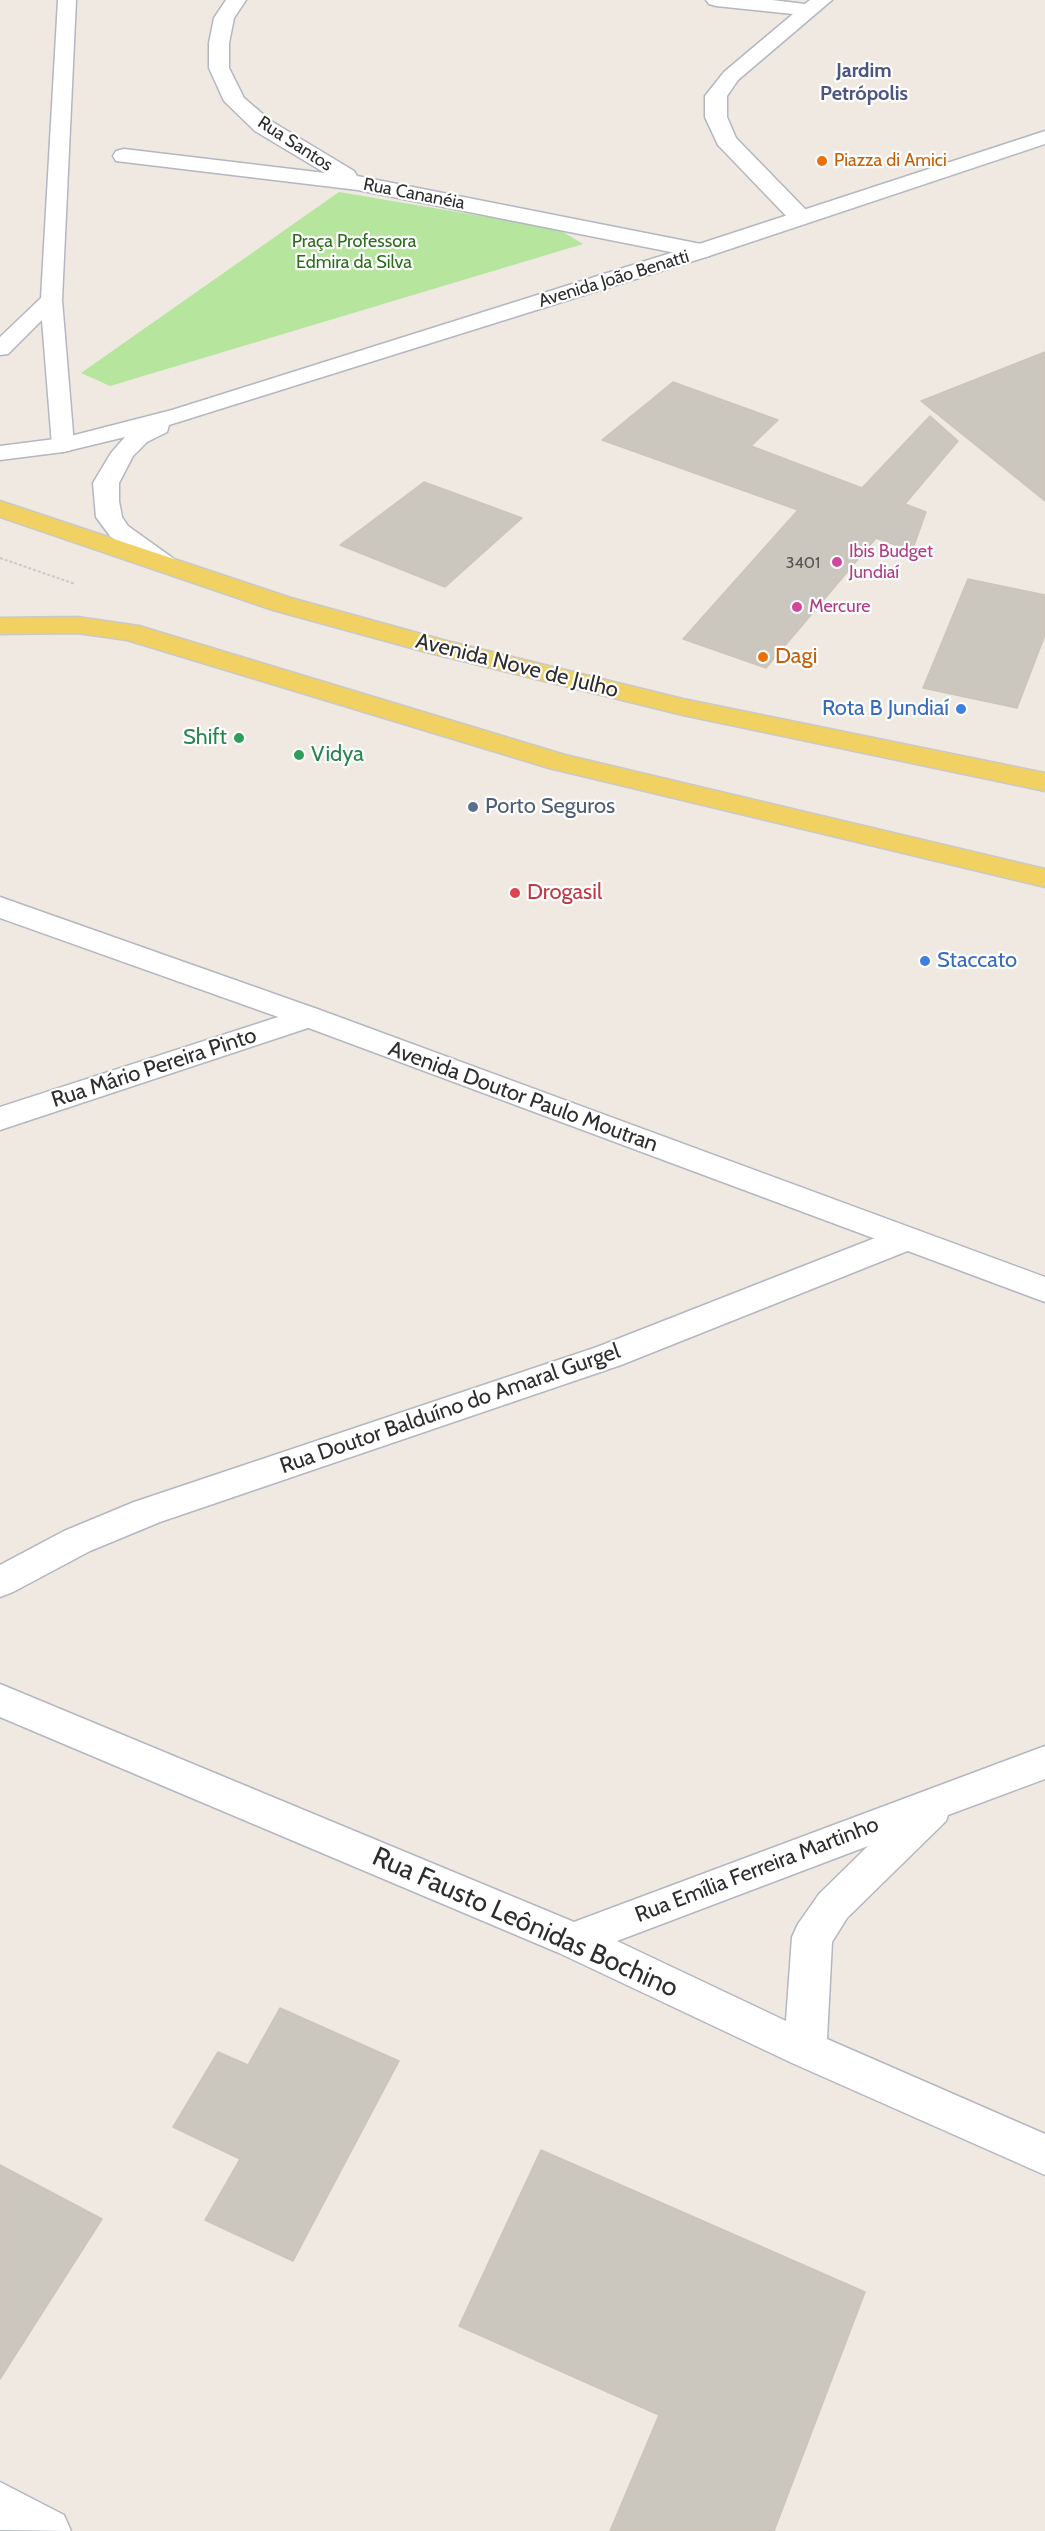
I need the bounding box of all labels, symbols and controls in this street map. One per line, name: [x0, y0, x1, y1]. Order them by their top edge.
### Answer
district label: Jardim Petrópolis: [820, 59, 908, 106]
street label: Rua Santos: [253, 112, 337, 176]
place label: Piazza di Amici: [834, 150, 947, 172]
marker: Piazza di Amici: [815, 154, 829, 168]
street label: Rua Cananéia: [361, 174, 467, 214]
park label: Praça Professora Edmira da Silva: [292, 231, 416, 274]
street label: Avenida João Benatti: [536, 246, 692, 312]
place label: Ibis Budget Jundiaí: [849, 541, 933, 584]
house number: 3401: [786, 553, 820, 573]
marker: Ibis Budget Jundiaí: [830, 555, 844, 569]
place label: Mercure: [809, 596, 870, 618]
marker: Mercure: [790, 600, 804, 614]
street label: Avenida Nove de Julho: [413, 628, 621, 704]
place label: Dagi: [775, 644, 817, 670]
marker: Dagi: [756, 650, 770, 664]
place label: Rota B Jundiaí: [822, 696, 949, 722]
marker: Rota B Jundiaí: [954, 702, 968, 716]
place label: Shift: [183, 725, 227, 751]
marker: Shift: [232, 731, 246, 745]
place label: Vidya: [311, 742, 364, 768]
marker: Vidya: [292, 748, 306, 762]
place label: Porto Seguros: [485, 794, 615, 820]
marker: Porto Seguros: [466, 800, 480, 814]
place label: Drogasil: [527, 880, 602, 906]
marker: Drogasil: [508, 886, 522, 900]
place label: Staccato: [937, 948, 1017, 974]
marker: Staccato: [918, 954, 932, 968]
street label: Rua Mário Pereira Pinto: [48, 1022, 260, 1114]
street label: Avenida Doutor Paulo Moutran: [385, 1036, 661, 1158]
street label: Rua Doutor Balduíno do Amaral Gurgel: [276, 1338, 624, 1480]
street label: Rua Emília Ferreira Martinho: [632, 1811, 882, 1929]
street label: Rua Fausto Leônidas Bochino: [367, 1841, 683, 2005]

